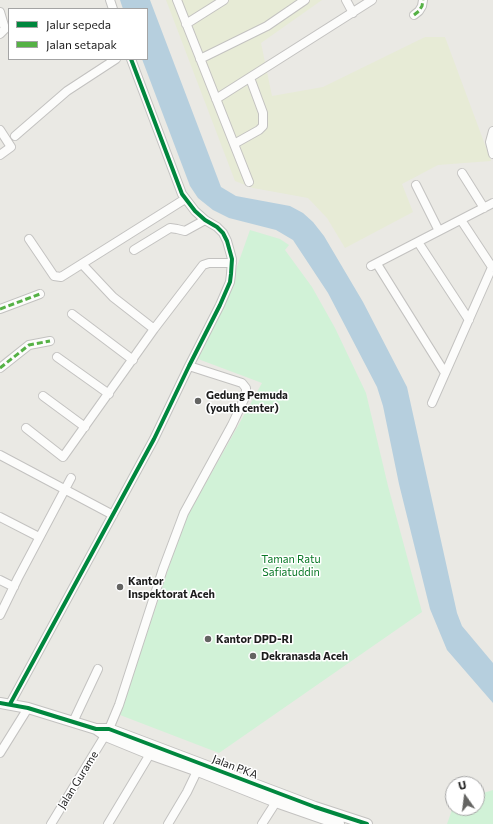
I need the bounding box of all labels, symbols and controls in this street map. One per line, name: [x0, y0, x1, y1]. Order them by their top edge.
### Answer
legend: [8, 8, 148, 60]
text: Jalur sepeda: [46, 17, 111, 31]
text: Jalan setapak: [46, 37, 117, 51]
place label: Gedung Pemuda (youth center): [206, 388, 288, 414]
marker: Gedung Pemuda (youth center): [193, 396, 203, 406]
park label: Taman Ratu Safiatuddin: [261, 552, 321, 578]
place label: Kantor Inspektorat Aceh: [128, 574, 215, 600]
marker: Kantor Inspektorat Aceh: [115, 582, 125, 592]
place label: Kantor DPD-RI: [216, 632, 293, 646]
marker: Kantor DPD-RI: [203, 634, 213, 644]
place label: Dekranasda Aceh: [261, 649, 348, 663]
marker: Dekranasda Aceh: [248, 651, 258, 661]
street label: Jalan Gurame: [55, 749, 101, 811]
street label: Jalan PKA: [210, 752, 260, 782]
north arrow: [445, 776, 485, 816]
text: U: [457, 778, 468, 792]

